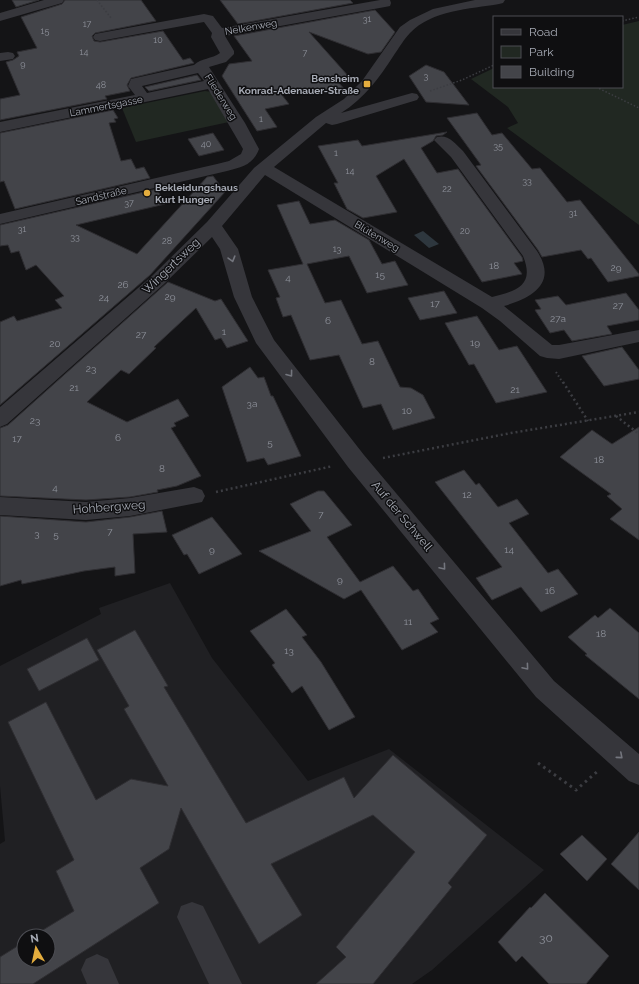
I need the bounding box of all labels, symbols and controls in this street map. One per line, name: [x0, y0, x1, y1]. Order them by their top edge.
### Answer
house number: 31: [363, 14, 371, 24]
legend: [493, 16, 623, 88]
street label: Nelkenweg: [224, 17, 278, 37]
house number: 17: [83, 19, 91, 29]
text: Road: [529, 25, 558, 39]
house number: 15: [41, 26, 49, 36]
house number: 10: [153, 35, 163, 45]
text: Park: [529, 45, 554, 59]
house number: 14: [80, 47, 88, 57]
house number: 7: [303, 48, 308, 58]
house number: 9: [20, 59, 26, 69]
text: Building: [529, 65, 575, 79]
house number: 3: [424, 71, 429, 81]
street label: Fliederweg: [202, 72, 240, 122]
place label: Bensheim Konrad-Adenauer-Straße: [239, 73, 359, 96]
marker: Bensheim Konrad-Adenauer-Straße: [362, 79, 372, 89]
house number: 48: [96, 80, 106, 90]
street label: Lammertsgasse: [68, 93, 144, 118]
house number: 1: [259, 114, 263, 124]
house number: 40: [201, 139, 212, 149]
house number: 35: [493, 141, 503, 151]
house number: 1: [334, 148, 338, 158]
house number: 14: [346, 166, 354, 176]
house number: 33: [522, 176, 532, 186]
place label: Bekleidungshaus Kurt Hunger: [155, 182, 238, 205]
house number: 22: [442, 184, 452, 194]
street label: Sandstraße: [74, 185, 128, 207]
marker: Bekleidungshaus Kurt Hunger: [142, 188, 152, 198]
house number: 37: [124, 198, 134, 208]
house number: 31: [569, 208, 577, 218]
street label: Blütenweg: [353, 218, 401, 254]
house number: 31: [18, 224, 26, 234]
house number: 20: [460, 226, 471, 236]
house number: 33: [70, 232, 80, 242]
street label: Wingertsweg: [139, 235, 203, 297]
house number: 28: [162, 236, 172, 246]
house number: 13: [333, 244, 342, 254]
one-way arrow: [227, 255, 236, 262]
house number: 18: [489, 260, 499, 271]
house number: 29: [610, 262, 622, 273]
house number: 15: [375, 269, 385, 280]
house number: 4: [285, 272, 291, 283]
house number: 26: [117, 279, 129, 290]
house number: 29: [164, 291, 176, 302]
house number: 24: [99, 292, 110, 303]
house number: 17: [430, 298, 440, 309]
house number: 27: [613, 300, 624, 311]
house number: 27a: [550, 313, 566, 324]
house number: 6: [325, 315, 331, 326]
house number: 1: [222, 326, 227, 337]
house number: 27: [136, 329, 147, 340]
house number: 19: [470, 337, 480, 348]
house number: 20: [49, 338, 61, 349]
house number: 8: [369, 356, 375, 367]
house number: 23: [86, 363, 96, 374]
one-way arrow: [285, 370, 293, 377]
house number: 21: [69, 382, 79, 393]
house number: 21: [510, 384, 520, 395]
house number: 3a: [247, 398, 257, 409]
house number: 10: [402, 405, 412, 416]
house number: 23: [30, 415, 40, 426]
house number: 6: [115, 432, 121, 443]
house number: 17: [12, 433, 22, 444]
house number: 5: [267, 437, 273, 448]
house number: 18: [594, 454, 604, 465]
house number: 8: [159, 463, 165, 474]
street label: Auf der Schwell: [369, 478, 436, 554]
house number: 4: [52, 482, 58, 493]
house number: 12: [462, 489, 472, 500]
street label: Hohbergweg: [72, 497, 146, 517]
house number: 7: [318, 509, 324, 520]
house number: 7: [107, 526, 113, 537]
house number: 3: [34, 528, 40, 539]
house number: 5: [53, 529, 59, 540]
house number: 9: [209, 544, 215, 555]
house number: 14: [504, 544, 514, 555]
one-way arrow: [439, 562, 446, 569]
house number: 9: [337, 574, 343, 585]
house number: 16: [545, 585, 555, 596]
house number: 11: [404, 616, 413, 627]
house number: 18: [596, 628, 606, 639]
house number: 13: [284, 645, 294, 656]
one-way arrow: [522, 662, 529, 669]
one-way arrow: [616, 752, 623, 759]
north arrow: [16, 928, 56, 968]
house number: 30: [539, 931, 553, 945]
text: N: [29, 932, 40, 946]

